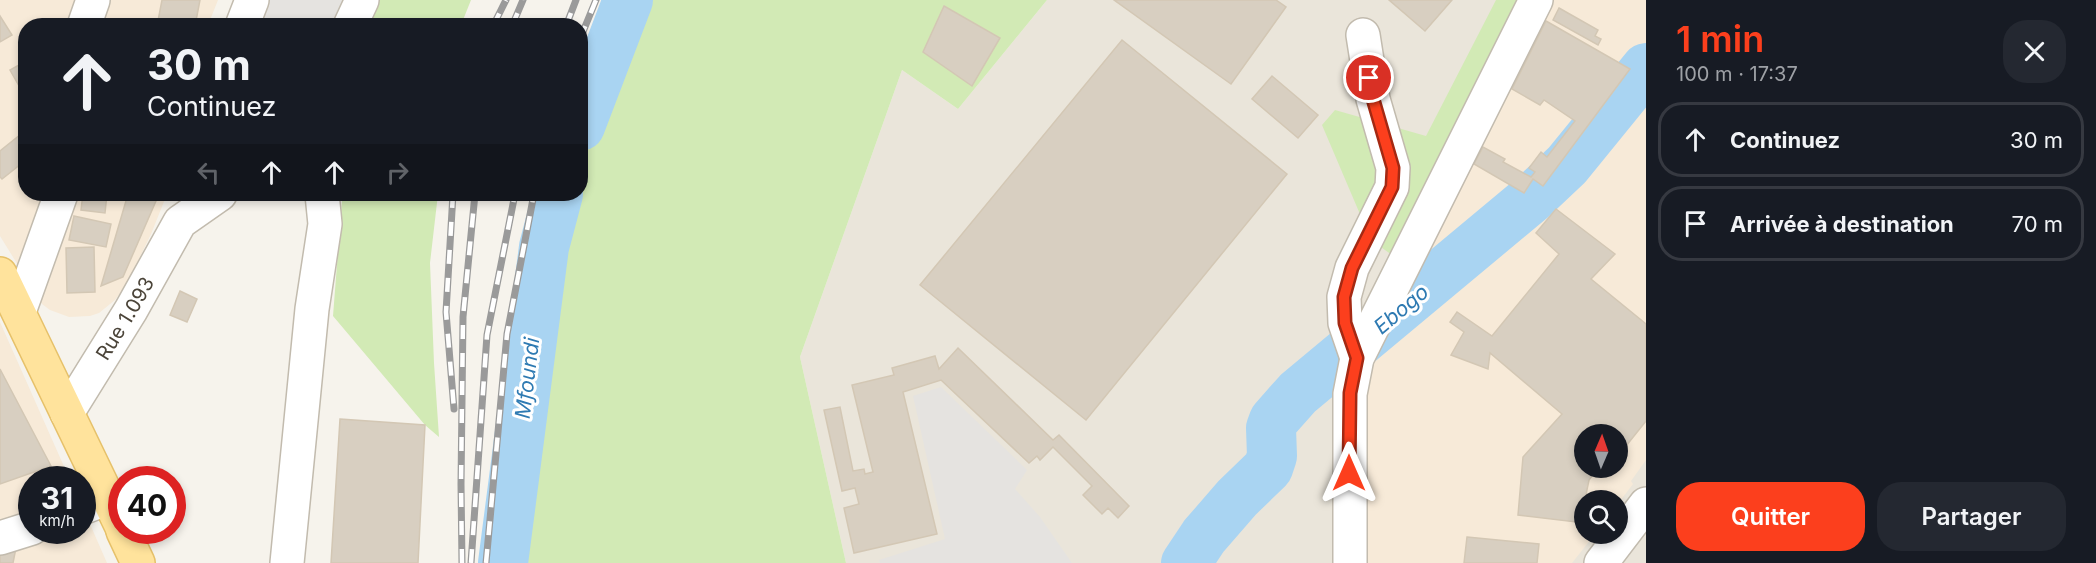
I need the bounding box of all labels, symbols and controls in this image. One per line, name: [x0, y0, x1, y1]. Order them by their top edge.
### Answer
text: 1 min: [1676, 17, 1764, 61]
button: close: [2003, 20, 2066, 83]
text: 30 m: [147, 39, 251, 90]
icon: ahead: [48, 42, 126, 120]
pin: [1343, 52, 1394, 103]
icon: arrive: [1352, 61, 1385, 94]
text: 100 m · 17:37: [1676, 62, 1798, 86]
text: Continuez: [147, 90, 276, 123]
icon: ahead: [1679, 123, 1712, 156]
text: Continuez: [1730, 127, 1840, 153]
text: 30 m: [2010, 127, 2063, 153]
icon: left: [192, 156, 225, 189]
icon: ahead: [255, 156, 288, 189]
icon: ahead: [318, 156, 351, 189]
icon: right: [381, 156, 414, 189]
icon: arrive: [1679, 207, 1712, 240]
text: Arrivée à destination: [1730, 211, 1954, 237]
text: 70 m: [2012, 211, 2063, 237]
street label: Rue 1.093: [91, 273, 159, 364]
water label: Ebogo: [1369, 279, 1433, 339]
water label: Mfoundi: [510, 335, 544, 420]
north arrow: [1574, 424, 1628, 478]
map controls: [1574, 424, 1628, 544]
position arrow: [1317, 441, 1381, 505]
speed limit sign: 40: [108, 466, 186, 544]
text: 31: [41, 480, 73, 516]
button: Quitter: [1676, 482, 1865, 551]
button: Partager: [1877, 482, 2066, 551]
button: search: [1574, 490, 1628, 544]
text: km/h: [39, 511, 75, 530]

